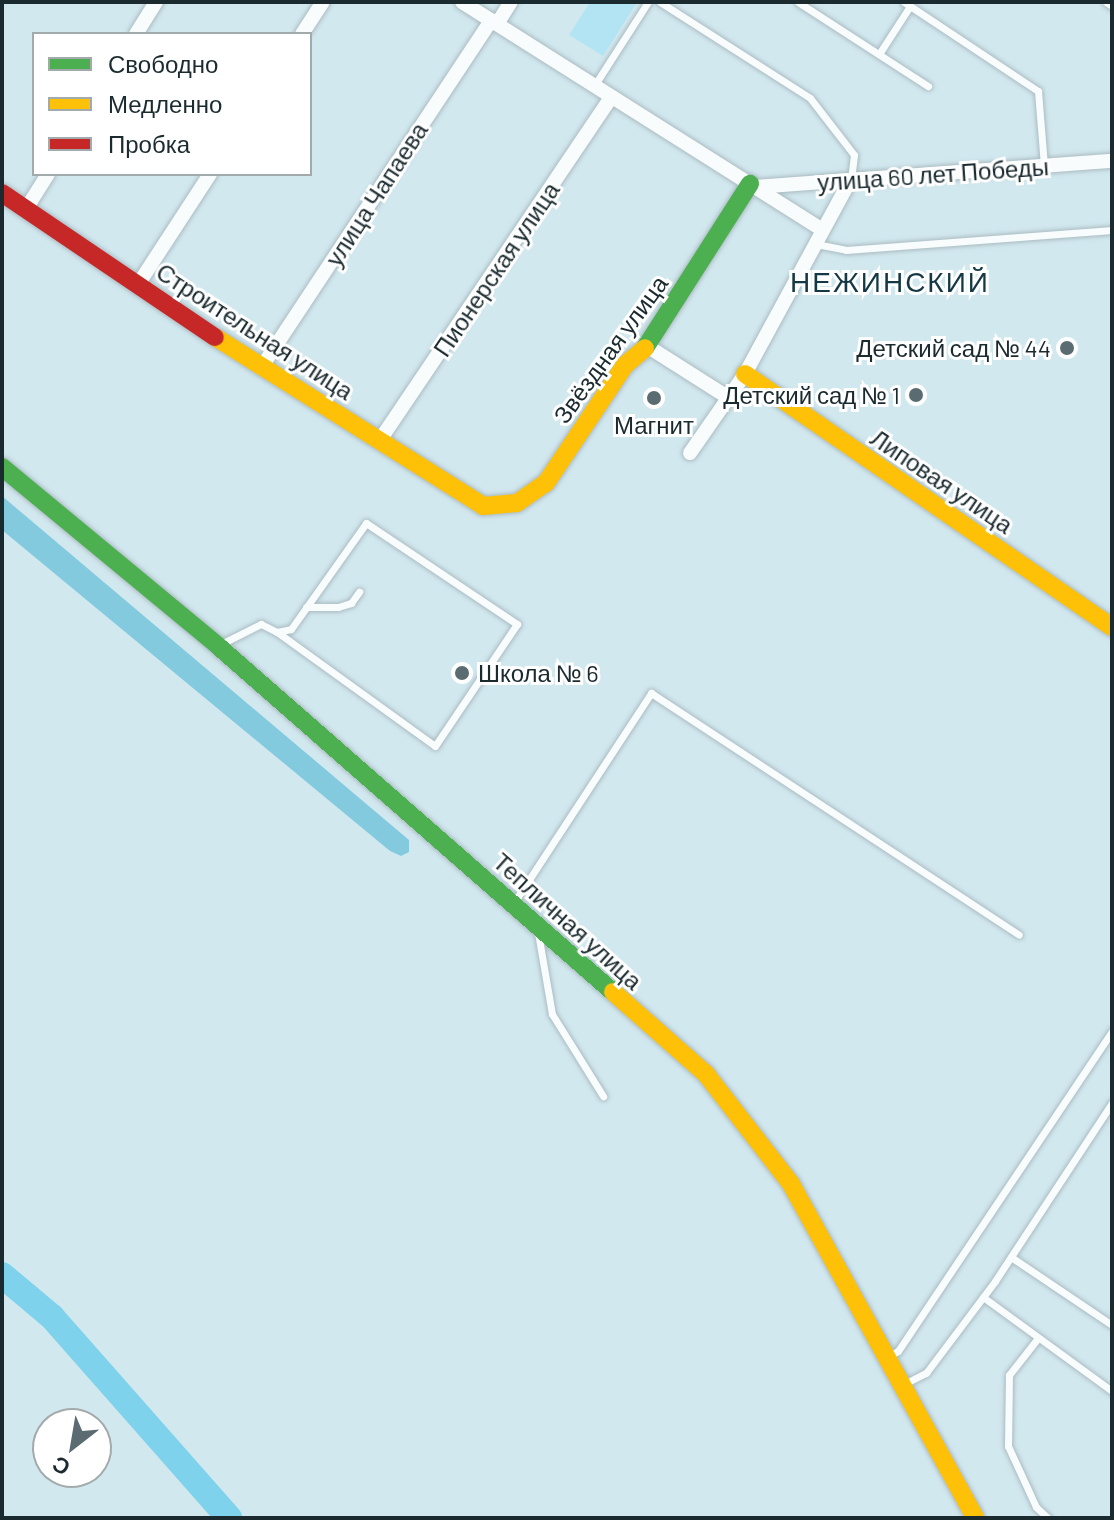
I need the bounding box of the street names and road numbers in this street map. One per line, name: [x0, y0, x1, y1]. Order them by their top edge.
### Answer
street label: улица Чапаева: [319, 117, 433, 271]
street label: улица 60 лет Победы: [816, 152, 1050, 196]
street label: Пионерская улица: [427, 176, 565, 362]
street label: Строительная улица: [151, 257, 359, 405]
street label: Звёздная улица: [547, 270, 673, 428]
street label: Липовая улица: [866, 423, 1018, 539]
street label: Тепличная улица: [488, 847, 648, 995]

